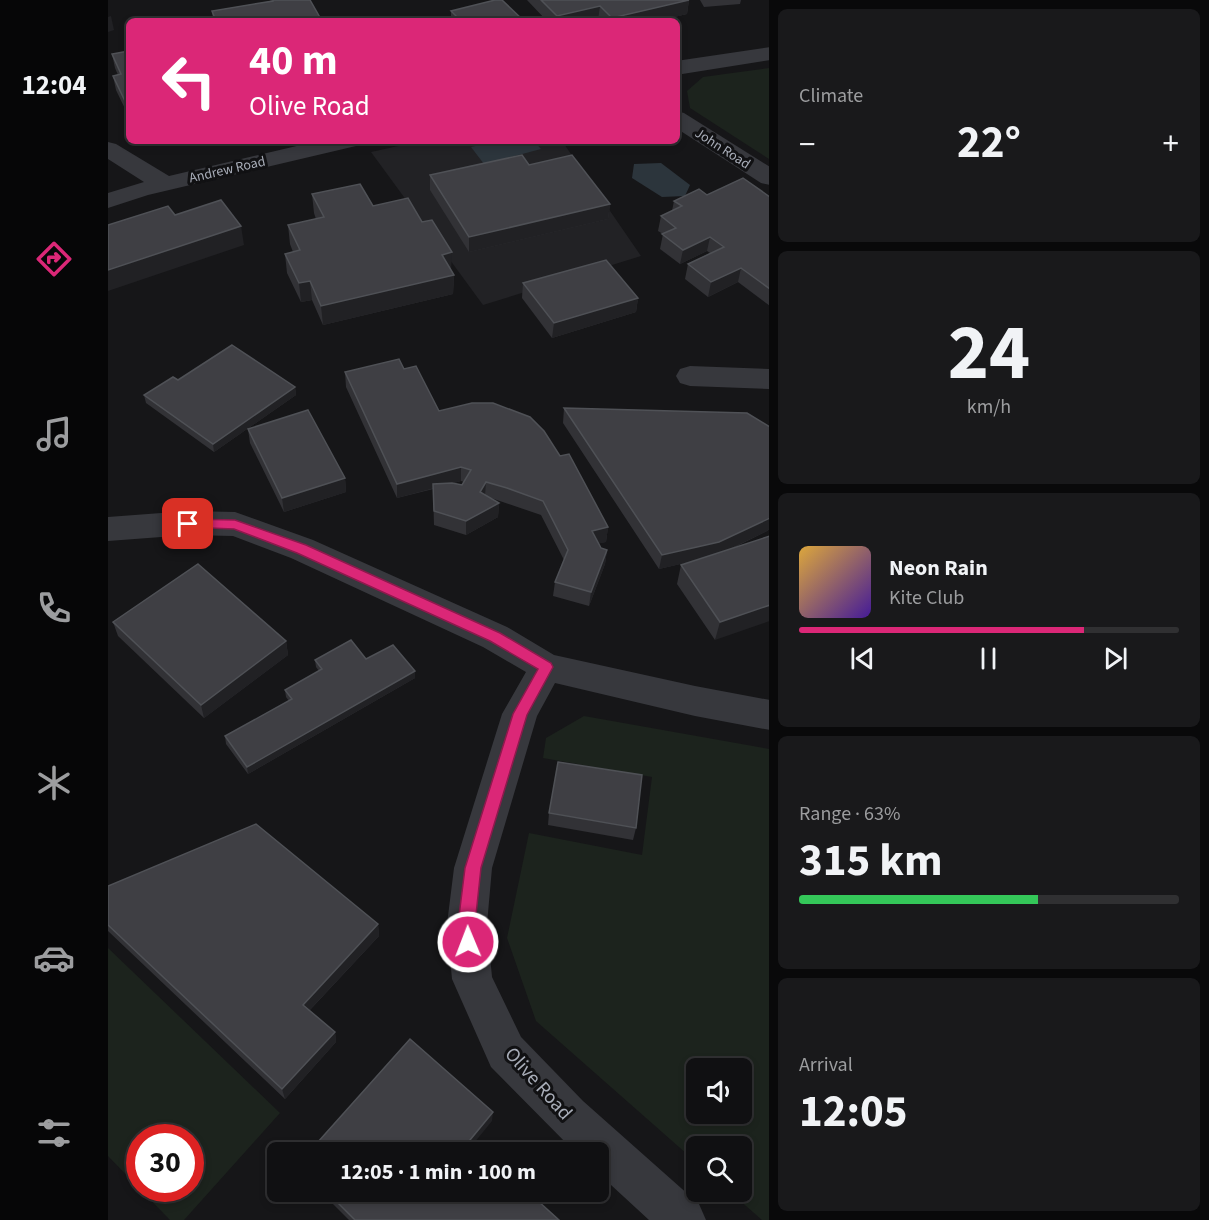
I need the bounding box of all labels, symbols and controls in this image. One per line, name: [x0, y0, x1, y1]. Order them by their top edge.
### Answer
text: 40 m: [249, 31, 338, 91]
icon: left: [150, 42, 228, 120]
text: 12:04: [21, 66, 87, 105]
text: Climate: [799, 82, 863, 110]
text: Olive Road: [249, 87, 370, 126]
text: 22°: [957, 111, 1021, 175]
text: −: [799, 121, 815, 168]
text: +: [1163, 121, 1179, 168]
street label: John Road: [691, 123, 754, 174]
street label: Andrew Road: [187, 151, 267, 188]
icon: directions: [33, 238, 75, 280]
text: 24: [948, 298, 1030, 409]
text: km/h: [967, 393, 1011, 421]
icon: music: [33, 413, 75, 455]
pin: [162, 498, 213, 549]
icon: arrive: [171, 507, 204, 540]
text: Neon Rain: [889, 552, 988, 584]
text: Kite Club: [889, 584, 964, 612]
icon: phone: [33, 587, 75, 629]
icon: previous: [846, 642, 879, 675]
icon: pause: [972, 642, 1005, 675]
icon: next: [1099, 642, 1132, 675]
icon: climate: [33, 762, 75, 804]
text: Range · 63%: [799, 800, 900, 828]
text: 315 km: [799, 829, 943, 893]
position arrow: [436, 910, 500, 974]
icon: car: [33, 937, 75, 979]
street label: Olive Road: [498, 1041, 579, 1126]
text: Arrival: [799, 1051, 853, 1079]
map controls: [686, 1058, 752, 1202]
button: sound: [686, 1058, 752, 1124]
text: 12:05: [799, 1080, 908, 1144]
icon: filters: [33, 1112, 75, 1154]
speed limit sign: 30: [126, 1124, 204, 1202]
button: search: [686, 1136, 752, 1202]
text: 12:05 · 1 min · 100 m: [340, 1156, 536, 1188]

